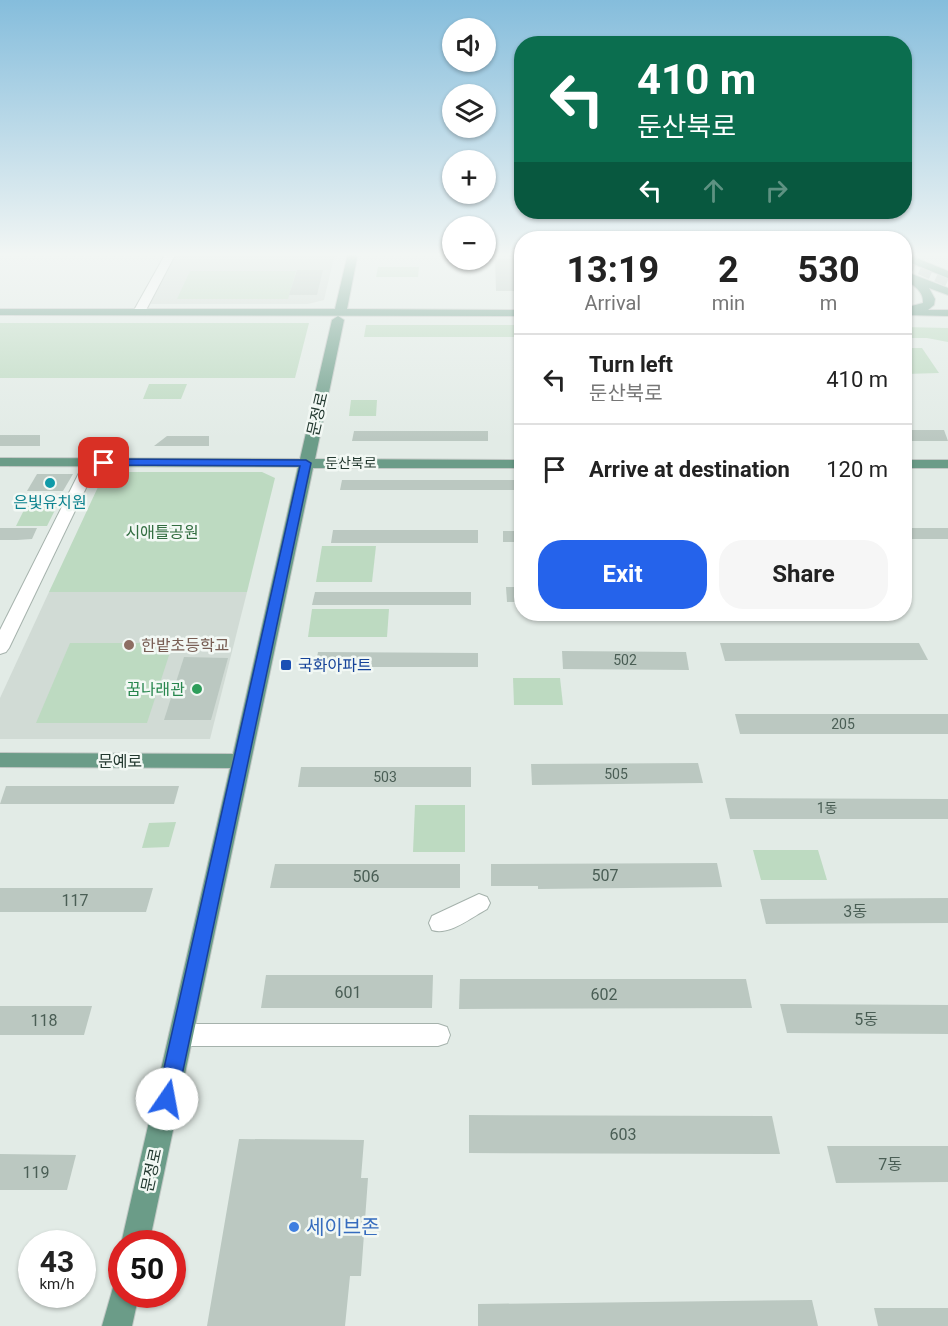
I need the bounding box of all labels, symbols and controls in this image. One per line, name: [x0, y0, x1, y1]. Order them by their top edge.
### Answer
map controls: [442, 18, 496, 270]
button: sound: [442, 18, 496, 72]
text: 410 m: [637, 55, 756, 104]
icon: left: [538, 60, 616, 138]
button: layers: [442, 84, 496, 138]
text: 둔산북로: [637, 111, 736, 143]
button: +: [442, 150, 496, 204]
icon: left: [634, 174, 667, 207]
icon: ahead: [697, 174, 730, 207]
icon: right: [760, 174, 793, 207]
button: −: [442, 216, 496, 270]
text: 13:19: [566, 249, 659, 291]
text: 2: [718, 249, 739, 291]
text: 530: [798, 249, 860, 291]
text: Arrival: [584, 291, 641, 315]
text: min: [712, 291, 745, 315]
text: m: [820, 291, 837, 315]
text: Turn left: [589, 352, 673, 377]
icon: left: [538, 363, 571, 396]
text: 410 m: [826, 367, 888, 392]
text: 둔산북로: [589, 381, 663, 405]
street label: 문정로: [303, 390, 332, 438]
pin: [78, 437, 129, 488]
icon: arrive: [87, 446, 120, 479]
icon: arrive: [538, 453, 571, 486]
street label: 둔산북로: [325, 455, 377, 471]
text: Arrive at destination: [589, 457, 790, 482]
text: 120 m: [826, 457, 888, 482]
marker: 은빛유치원: [43, 476, 57, 490]
place label: 은빛유치원: [13, 493, 87, 512]
park label: 시애틀공원: [125, 523, 199, 542]
button: Exit: [538, 540, 707, 609]
button: Share: [719, 540, 888, 609]
place label: 한밭초등학교: [141, 636, 229, 655]
marker: 한밭초등학교: [122, 638, 136, 652]
house number: 502: [613, 652, 637, 668]
place label: 국화아파트: [298, 656, 372, 675]
marker: 국화아파트: [279, 658, 293, 672]
place label: 꿈나래관: [126, 680, 185, 699]
marker: 꿈나래관: [190, 682, 204, 696]
house number: 205: [831, 716, 855, 732]
street label: 문예로: [98, 752, 142, 771]
house number: 505: [604, 766, 628, 782]
house number: 503: [373, 769, 397, 785]
house number: 1동: [817, 800, 837, 816]
house number: 507: [592, 866, 618, 885]
house number: 506: [353, 867, 379, 886]
house number: 117: [62, 891, 88, 910]
house number: 3동: [843, 902, 867, 921]
house number: 601: [335, 983, 361, 1002]
house number: 602: [591, 985, 617, 1004]
house number: 5동: [854, 1010, 878, 1029]
house number: 118: [31, 1011, 57, 1030]
position arrow: [135, 1067, 199, 1131]
house number: 603: [610, 1125, 636, 1144]
street label: 문정로: [138, 1146, 165, 1194]
house number: 7동: [878, 1155, 902, 1174]
house number: 119: [23, 1163, 49, 1182]
place label: 세이브존: [306, 1215, 380, 1239]
marker: 세이브존: [287, 1220, 301, 1234]
speed limit sign: 50: [108, 1230, 186, 1308]
text: 43: [40, 1244, 74, 1279]
text: km/h: [39, 1275, 75, 1293]

